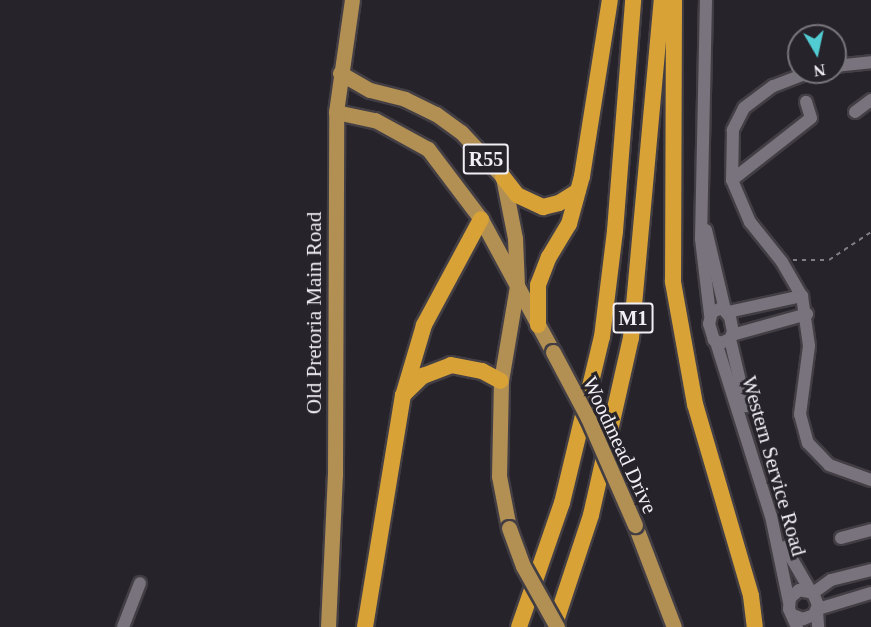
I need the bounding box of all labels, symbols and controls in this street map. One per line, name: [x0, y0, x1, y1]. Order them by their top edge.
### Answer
north arrow: [787, 24, 847, 84]
text: N: [813, 61, 827, 80]
road number: R55: [462, 142, 510, 176]
street label: Old Pretoria Main Road: [301, 212, 327, 414]
road number: M1: [612, 301, 654, 335]
street label: Woodmead Drive: [577, 373, 663, 517]
street label: Western Service Road: [736, 373, 812, 559]

